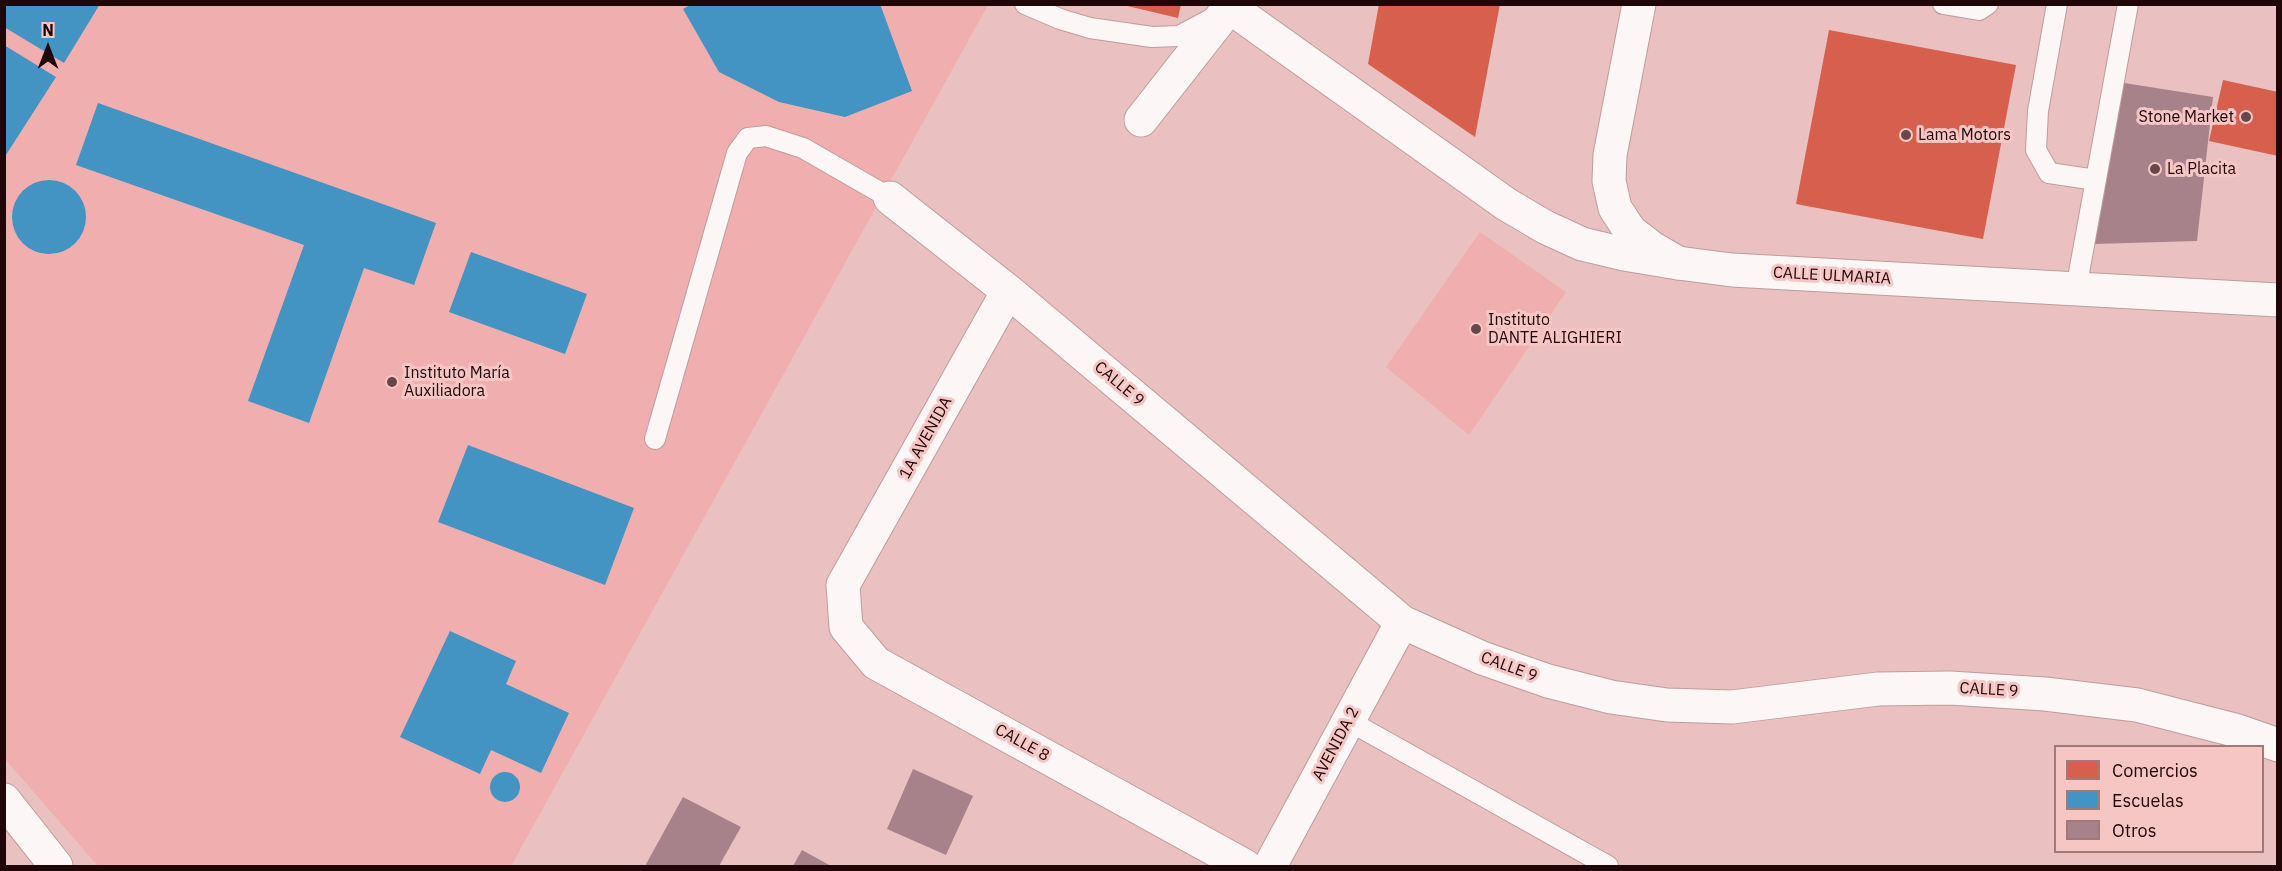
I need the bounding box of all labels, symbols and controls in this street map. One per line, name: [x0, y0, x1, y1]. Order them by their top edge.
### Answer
north arrow: [18, 18, 78, 78]
text: N: [42, 20, 54, 40]
place label: Stone Market: [2139, 107, 2234, 127]
marker: Stone Market: [2239, 110, 2253, 124]
place label: Lama Motors: [1918, 125, 2011, 145]
marker: Lama Motors: [1899, 128, 1913, 142]
place label: La Placita: [2167, 159, 2236, 179]
marker: La Placita: [2148, 162, 2162, 176]
street label: CALLE ULMARIA: [1772, 263, 1892, 289]
place label: Instituto DANTE ALIGHIERI: [1488, 310, 1622, 348]
marker: Instituto DANTE ALIGHIERI: [1469, 322, 1483, 336]
street label: CALLE 9: [1090, 358, 1148, 410]
place label: Instituto María Auxiliadora: [404, 363, 510, 401]
marker: Instituto María Auxiliadora: [385, 375, 399, 389]
street label: 1A AVENIDA: [896, 394, 956, 482]
street label: CALLE 9: [1478, 648, 1540, 686]
street label: CALLE 9: [1959, 679, 2019, 701]
street label: AVENIDA 2: [1309, 704, 1363, 784]
street label: CALLE 8: [992, 720, 1052, 766]
legend: [2054, 745, 2264, 853]
text: Comercios: [2112, 759, 2198, 782]
text: Escuelas: [2112, 789, 2184, 812]
text: Otros: [2112, 819, 2156, 842]

